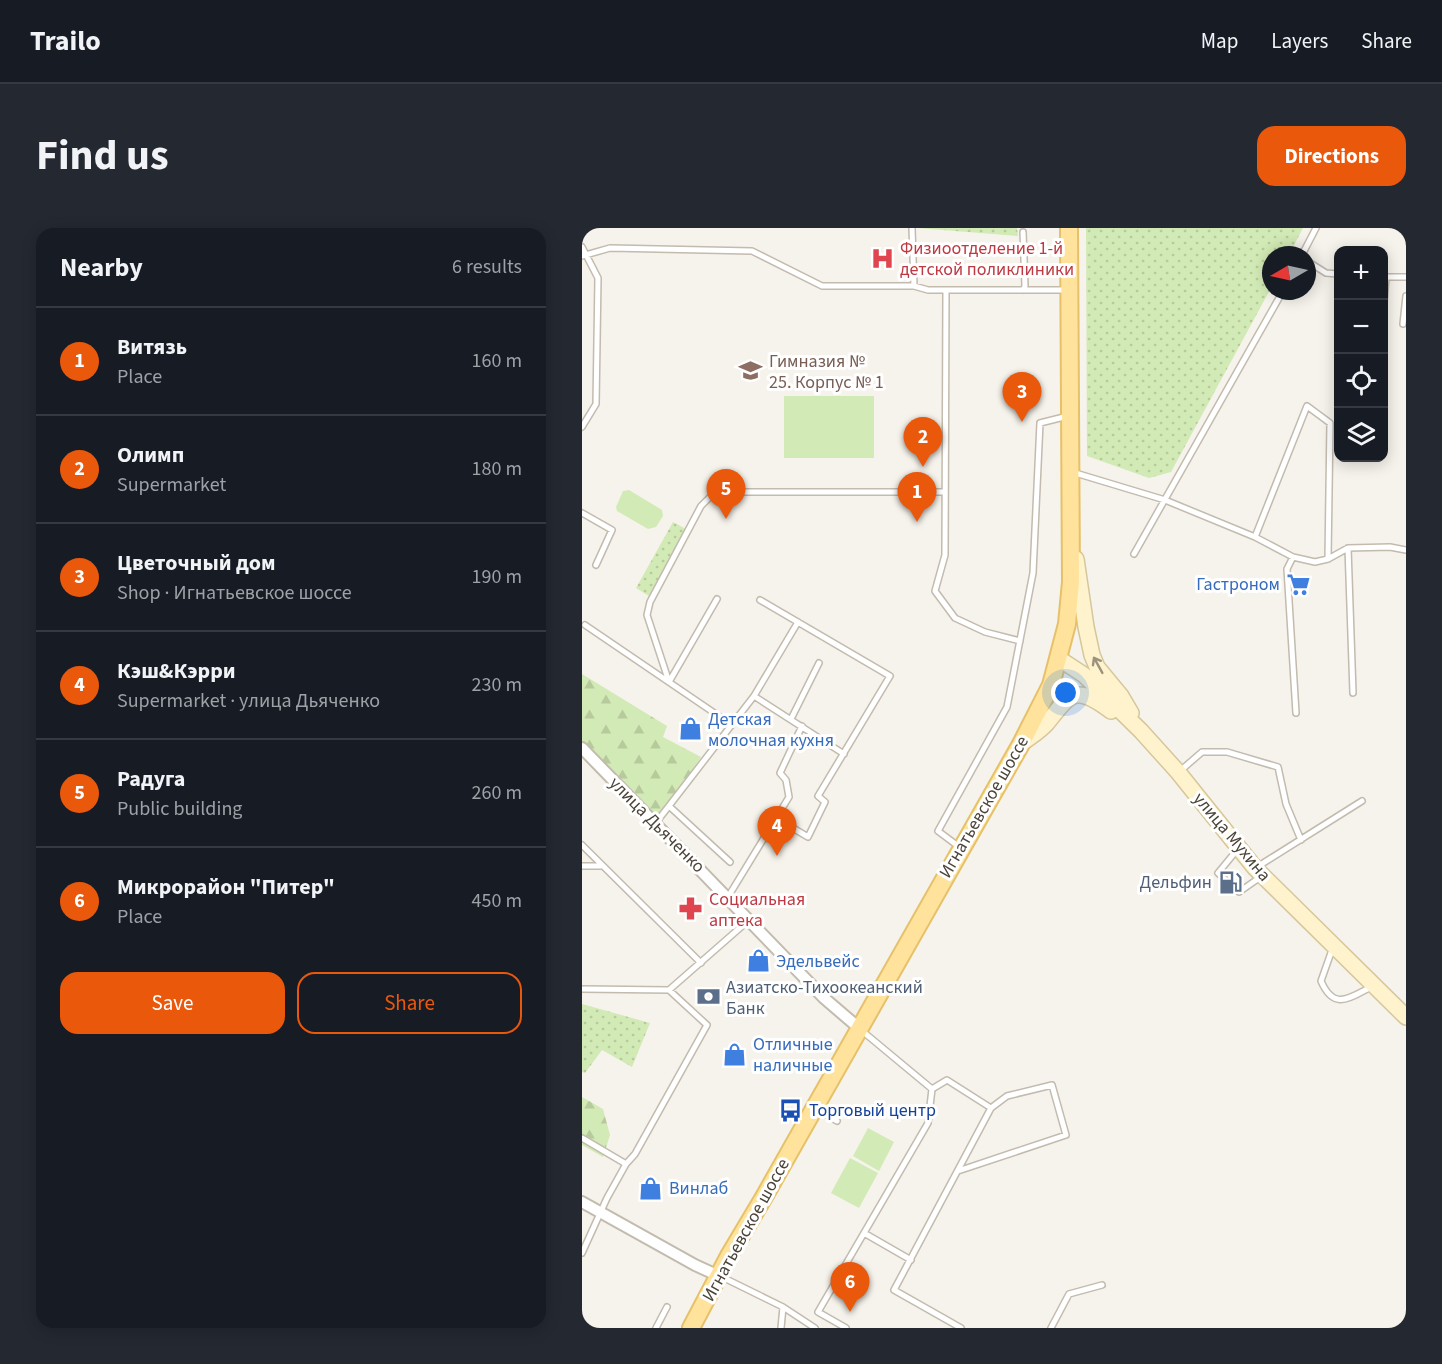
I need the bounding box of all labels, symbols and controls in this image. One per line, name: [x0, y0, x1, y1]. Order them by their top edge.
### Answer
text: Trailo: [30, 21, 101, 61]
text: Map: [1201, 26, 1238, 56]
text: Layers: [1271, 26, 1328, 56]
text: Share: [1361, 26, 1412, 56]
text: Find us: [36, 126, 169, 186]
button: Directions: [1257, 126, 1406, 186]
place label: Физиоотделение 1-й детской поликлиники: [900, 236, 1074, 282]
hospital icon: Физиоотделение 1-й детской поликлиники: [869, 245, 895, 271]
north arrow: [1262, 246, 1316, 300]
map controls: [1334, 246, 1388, 462]
button: +: [1334, 246, 1388, 300]
text: Nearby: [60, 249, 143, 286]
text: 6 results: [452, 253, 522, 281]
button: −: [1334, 300, 1388, 354]
text: Витязь: [117, 331, 187, 363]
text: 1: [74, 347, 85, 375]
text: 160 m: [472, 347, 522, 375]
place label: Гимназия № 25. Корпус № 1: [769, 349, 884, 395]
button: locate: [1334, 354, 1388, 408]
school or university icon: Гимназия № 25. Корпус № 1: [738, 358, 764, 384]
text: Place: [117, 363, 162, 391]
pin: 3: [1002, 372, 1042, 422]
button: layers: [1334, 408, 1388, 462]
pin: 2: [904, 418, 942, 467]
text: Олимп: [117, 439, 184, 471]
text: 2: [74, 455, 85, 483]
text: 180 m: [472, 455, 522, 483]
pin: 5: [706, 470, 746, 519]
text: Supermarket: [117, 471, 226, 499]
pin: 1: [898, 472, 936, 522]
text: Цветочный дом: [117, 547, 275, 579]
text: 3: [74, 563, 85, 591]
text: 190 m: [472, 563, 522, 591]
supermarket icon: Гастроном: [1285, 571, 1311, 597]
place label: Гастроном: [1196, 572, 1280, 597]
text: Shop · Игнатьевское шоссе: [117, 579, 352, 607]
text: Кэш&Кэрри: [117, 655, 236, 687]
one-way arrow: [1092, 657, 1104, 674]
text: 4: [74, 671, 85, 699]
text: 230 m: [472, 671, 522, 699]
your location: [1051, 678, 1080, 707]
text: Supermarket · улица Дьяченко: [117, 687, 380, 715]
place label: Детская молочная кухня: [708, 707, 834, 753]
shop icon: Детская молочная кухня: [677, 716, 703, 742]
street label: Игнатьевское шоссе: [933, 731, 1035, 883]
text: Радуга: [117, 763, 185, 795]
street label: улица Дьяченко: [603, 771, 711, 879]
text: 5: [74, 779, 85, 807]
text: 260 m: [472, 779, 522, 807]
street label: улица Мухина: [1187, 787, 1277, 887]
text: Public building: [117, 795, 242, 823]
pin: 4: [758, 806, 796, 856]
fuel station icon: Дельфин: [1217, 869, 1243, 895]
place label: Дельфин: [1140, 870, 1212, 895]
text: Микрорайон "Питер": [117, 871, 335, 903]
text: 6: [74, 887, 85, 915]
text: 450 m: [472, 887, 522, 915]
place label: Социальная аптека: [709, 887, 805, 933]
pharmacy icon: Социальная аптека: [678, 896, 704, 922]
text: Place: [117, 903, 162, 931]
shop icon: Эдельвейс: [745, 948, 771, 974]
place label: Эдельвейс: [776, 949, 860, 974]
button: Save: [60, 972, 285, 1034]
button: Share: [297, 972, 522, 1034]
place label: Азиатско-Тихоокеанский Банк: [726, 975, 923, 1021]
bank icon: Азиатско-Тихоокеанский Банк: [695, 984, 721, 1010]
place label: Отличные наличные: [753, 1032, 833, 1078]
shop icon: Отличные наличные: [722, 1041, 748, 1067]
bus stop icon: Торговый центр: [778, 1097, 804, 1123]
place label: Торговый центр: [809, 1098, 936, 1123]
street label: Игнатьевское шоссе: [696, 1154, 796, 1306]
shop icon: Винлаб: [638, 1175, 664, 1201]
place label: Винлаб: [669, 1176, 728, 1201]
pin: 6: [830, 1262, 870, 1312]

